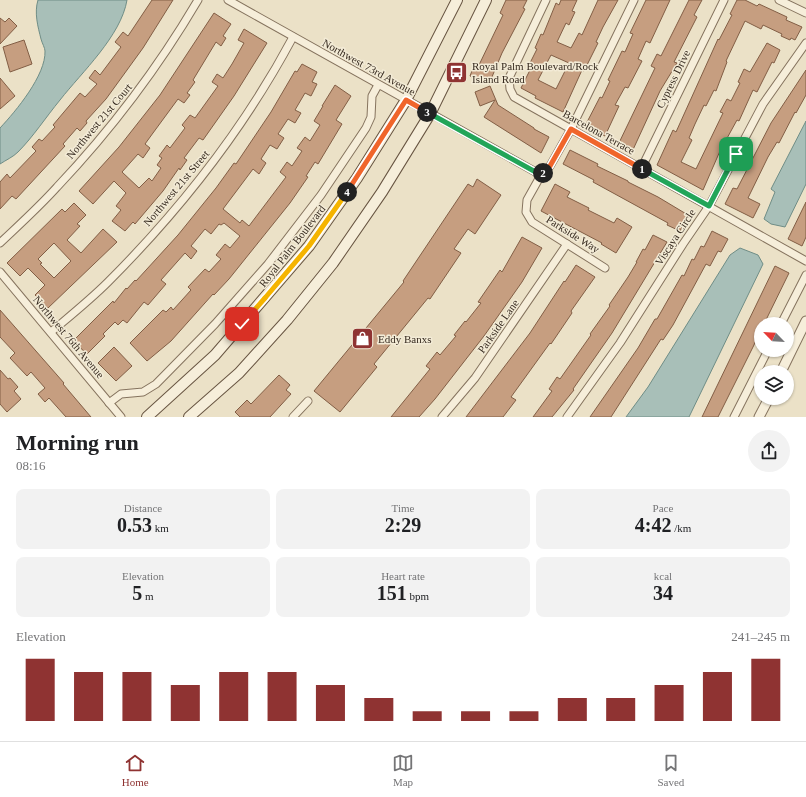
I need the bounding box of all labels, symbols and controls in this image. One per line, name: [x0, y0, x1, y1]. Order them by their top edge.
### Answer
street label: Northwest 73rd Avenue: [320, 36, 418, 98]
street label: Cypress Drive: [654, 48, 692, 110]
bus stop icon: Royal Palm Boulevard/Rock Island Road: [443, 59, 469, 85]
place label: Royal Palm Boulevard/Rock Island Road: [472, 60, 599, 85]
street label: Northwest 21st Court: [64, 81, 134, 161]
pin: 3: [417, 102, 437, 122]
text: 3: [424, 106, 430, 118]
street label: Barcelona Terrace: [561, 107, 637, 157]
pin: [719, 137, 753, 171]
icon: arrive: [725, 143, 747, 165]
street label: Northwest 21st Street: [141, 148, 211, 228]
pin: 1: [632, 159, 652, 179]
pin: 2: [533, 163, 553, 183]
text: 1: [639, 163, 645, 175]
text: 2: [540, 167, 546, 179]
pin: 4: [337, 182, 357, 202]
text: 4: [344, 186, 350, 198]
street label: Royal Palm Boulevard: [256, 202, 328, 289]
street label: Viscaya Circle: [652, 207, 698, 267]
street label: Parkside Way: [544, 213, 602, 255]
street label: Northwest 76th Avenue: [31, 293, 107, 381]
street label: Parkside Lane: [475, 297, 521, 355]
pin: [225, 307, 259, 341]
icon: check: [231, 313, 253, 335]
north arrow: [754, 317, 794, 357]
map controls: [754, 317, 794, 405]
shop icon: Eddy Banxs: [349, 326, 375, 352]
place label: Eddy Banxs: [378, 333, 431, 345]
button: layers: [754, 365, 794, 405]
text: Morning run: [16, 430, 139, 455]
button: share: [748, 430, 790, 472]
text: 08:16: [16, 458, 46, 473]
text: Distance: [124, 502, 162, 514]
text: Time: [392, 502, 414, 514]
text: Pace: [653, 502, 673, 514]
text: 0.53: [117, 514, 152, 536]
text: 2:29: [385, 514, 421, 536]
text: 4:42: [635, 514, 671, 536]
text: km: [152, 522, 169, 534]
text: /km: [671, 522, 691, 534]
text: Elevation: [122, 570, 164, 582]
text: Heart rate: [381, 570, 425, 582]
text: kcal: [654, 570, 672, 582]
text: 5: [132, 582, 142, 604]
text: 151: [377, 582, 407, 604]
text: 34: [653, 582, 673, 604]
text: m: [142, 590, 154, 602]
text: bpm: [407, 590, 429, 602]
text: Elevation: [16, 629, 66, 644]
text: 241–245 m: [731, 629, 790, 644]
tab: Home: [122, 752, 149, 788]
tab: Map: [392, 752, 414, 788]
tab: Saved: [657, 752, 684, 788]

